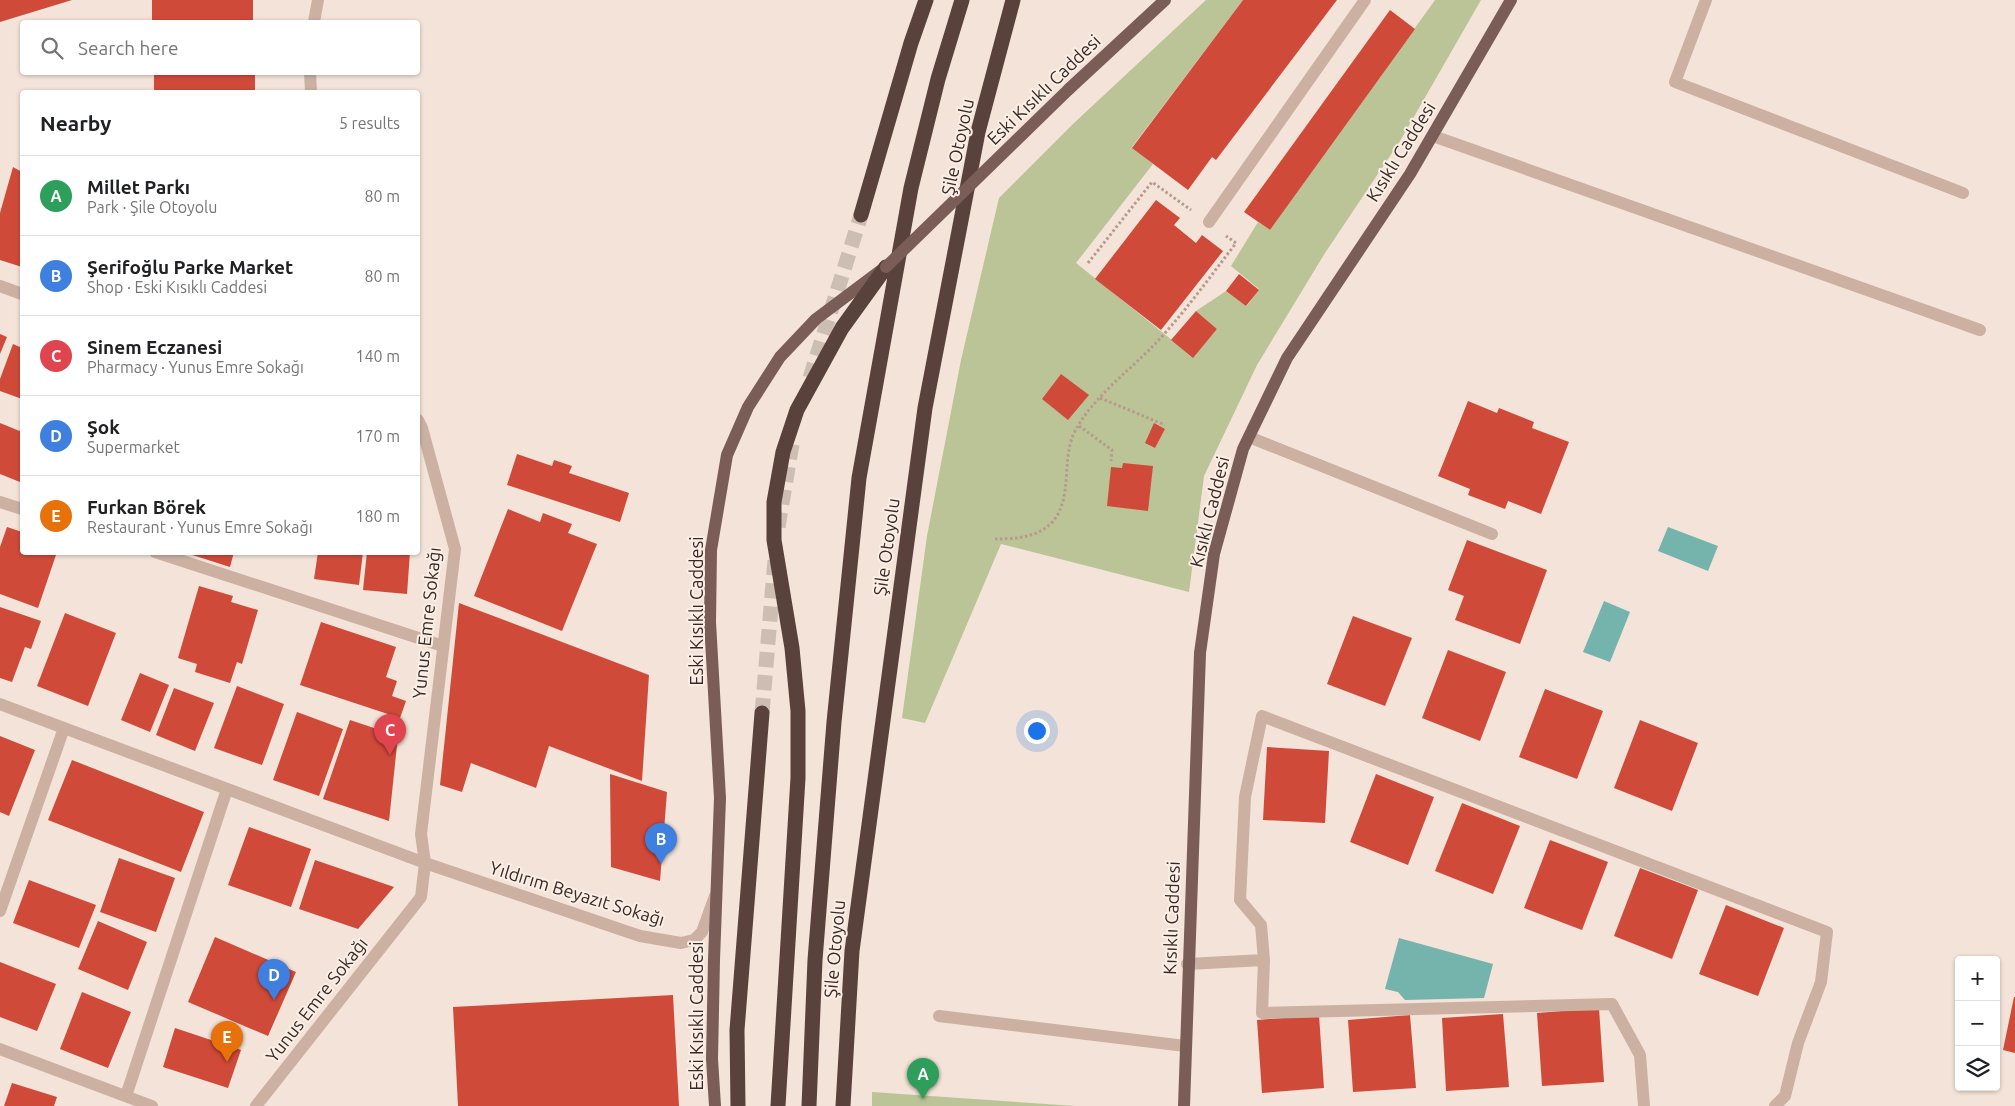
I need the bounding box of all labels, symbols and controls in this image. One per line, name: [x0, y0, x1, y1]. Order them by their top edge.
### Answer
search box: [20, 20, 420, 75]
street label: Eski Kısıklı Caddesi: [983, 30, 1104, 148]
icon: search: [38, 34, 66, 62]
text: Search here: [78, 37, 178, 59]
street label: Şile Otoyolu: [937, 97, 977, 197]
street label: Kısıklı Caddesi: [1362, 98, 1439, 205]
text: Nearby: [40, 111, 111, 135]
text: 5 results: [339, 114, 400, 132]
text: Millet Parkı: [87, 176, 190, 198]
text: A: [50, 187, 62, 205]
text: 80 m: [364, 187, 400, 205]
text: Park · Şile Otoyolu: [87, 198, 217, 216]
text: Şerifoğlu Parke Market: [87, 256, 293, 278]
text: B: [51, 267, 61, 285]
text: 80 m: [364, 267, 400, 285]
text: Shop · Eski Kısıklı Caddesi: [87, 278, 267, 296]
text: Sinem Eczanesi: [87, 336, 222, 358]
text: C: [51, 347, 61, 365]
text: 140 m: [355, 347, 400, 365]
text: Pharmacy · Yunus Emre Sokağı: [87, 358, 304, 376]
text: Şok: [87, 416, 120, 438]
text: D: [50, 427, 62, 445]
text: 170 m: [355, 427, 400, 445]
text: Supermarket: [87, 438, 180, 456]
street label: Kısıklı Caddesi: [1186, 454, 1232, 569]
text: Furkan Börek: [87, 496, 206, 518]
street label: Şile Otoyolu: [869, 497, 903, 597]
text: E: [51, 507, 61, 525]
text: 180 m: [355, 507, 400, 525]
text: Restaurant · Yunus Emre Sokağı: [87, 518, 313, 536]
street label: Eski Kısıklı Caddesi: [686, 536, 706, 686]
street label: Yunus Emre Sokağı: [408, 546, 444, 700]
pin: C: [374, 714, 406, 755]
your location: [1024, 718, 1050, 744]
pin: B: [645, 823, 677, 864]
street label: Yıldırım Beyazıt Sokağı: [487, 857, 667, 929]
street label: Kısıklı Caddesi: [1159, 861, 1183, 975]
street label: Şile Otoyolu: [820, 899, 848, 999]
street label: Yunus Emre Sokağı: [261, 933, 371, 1066]
street label: Eski Kısıklı Caddesi: [686, 941, 706, 1091]
map controls: [1955, 956, 2000, 1091]
button: +: [1955, 956, 2000, 1001]
pin: D: [258, 959, 290, 1000]
button: −: [1955, 1001, 2000, 1046]
pin: E: [211, 1021, 243, 1062]
button: layers: [1955, 1046, 2000, 1091]
pin: A: [907, 1058, 939, 1099]

